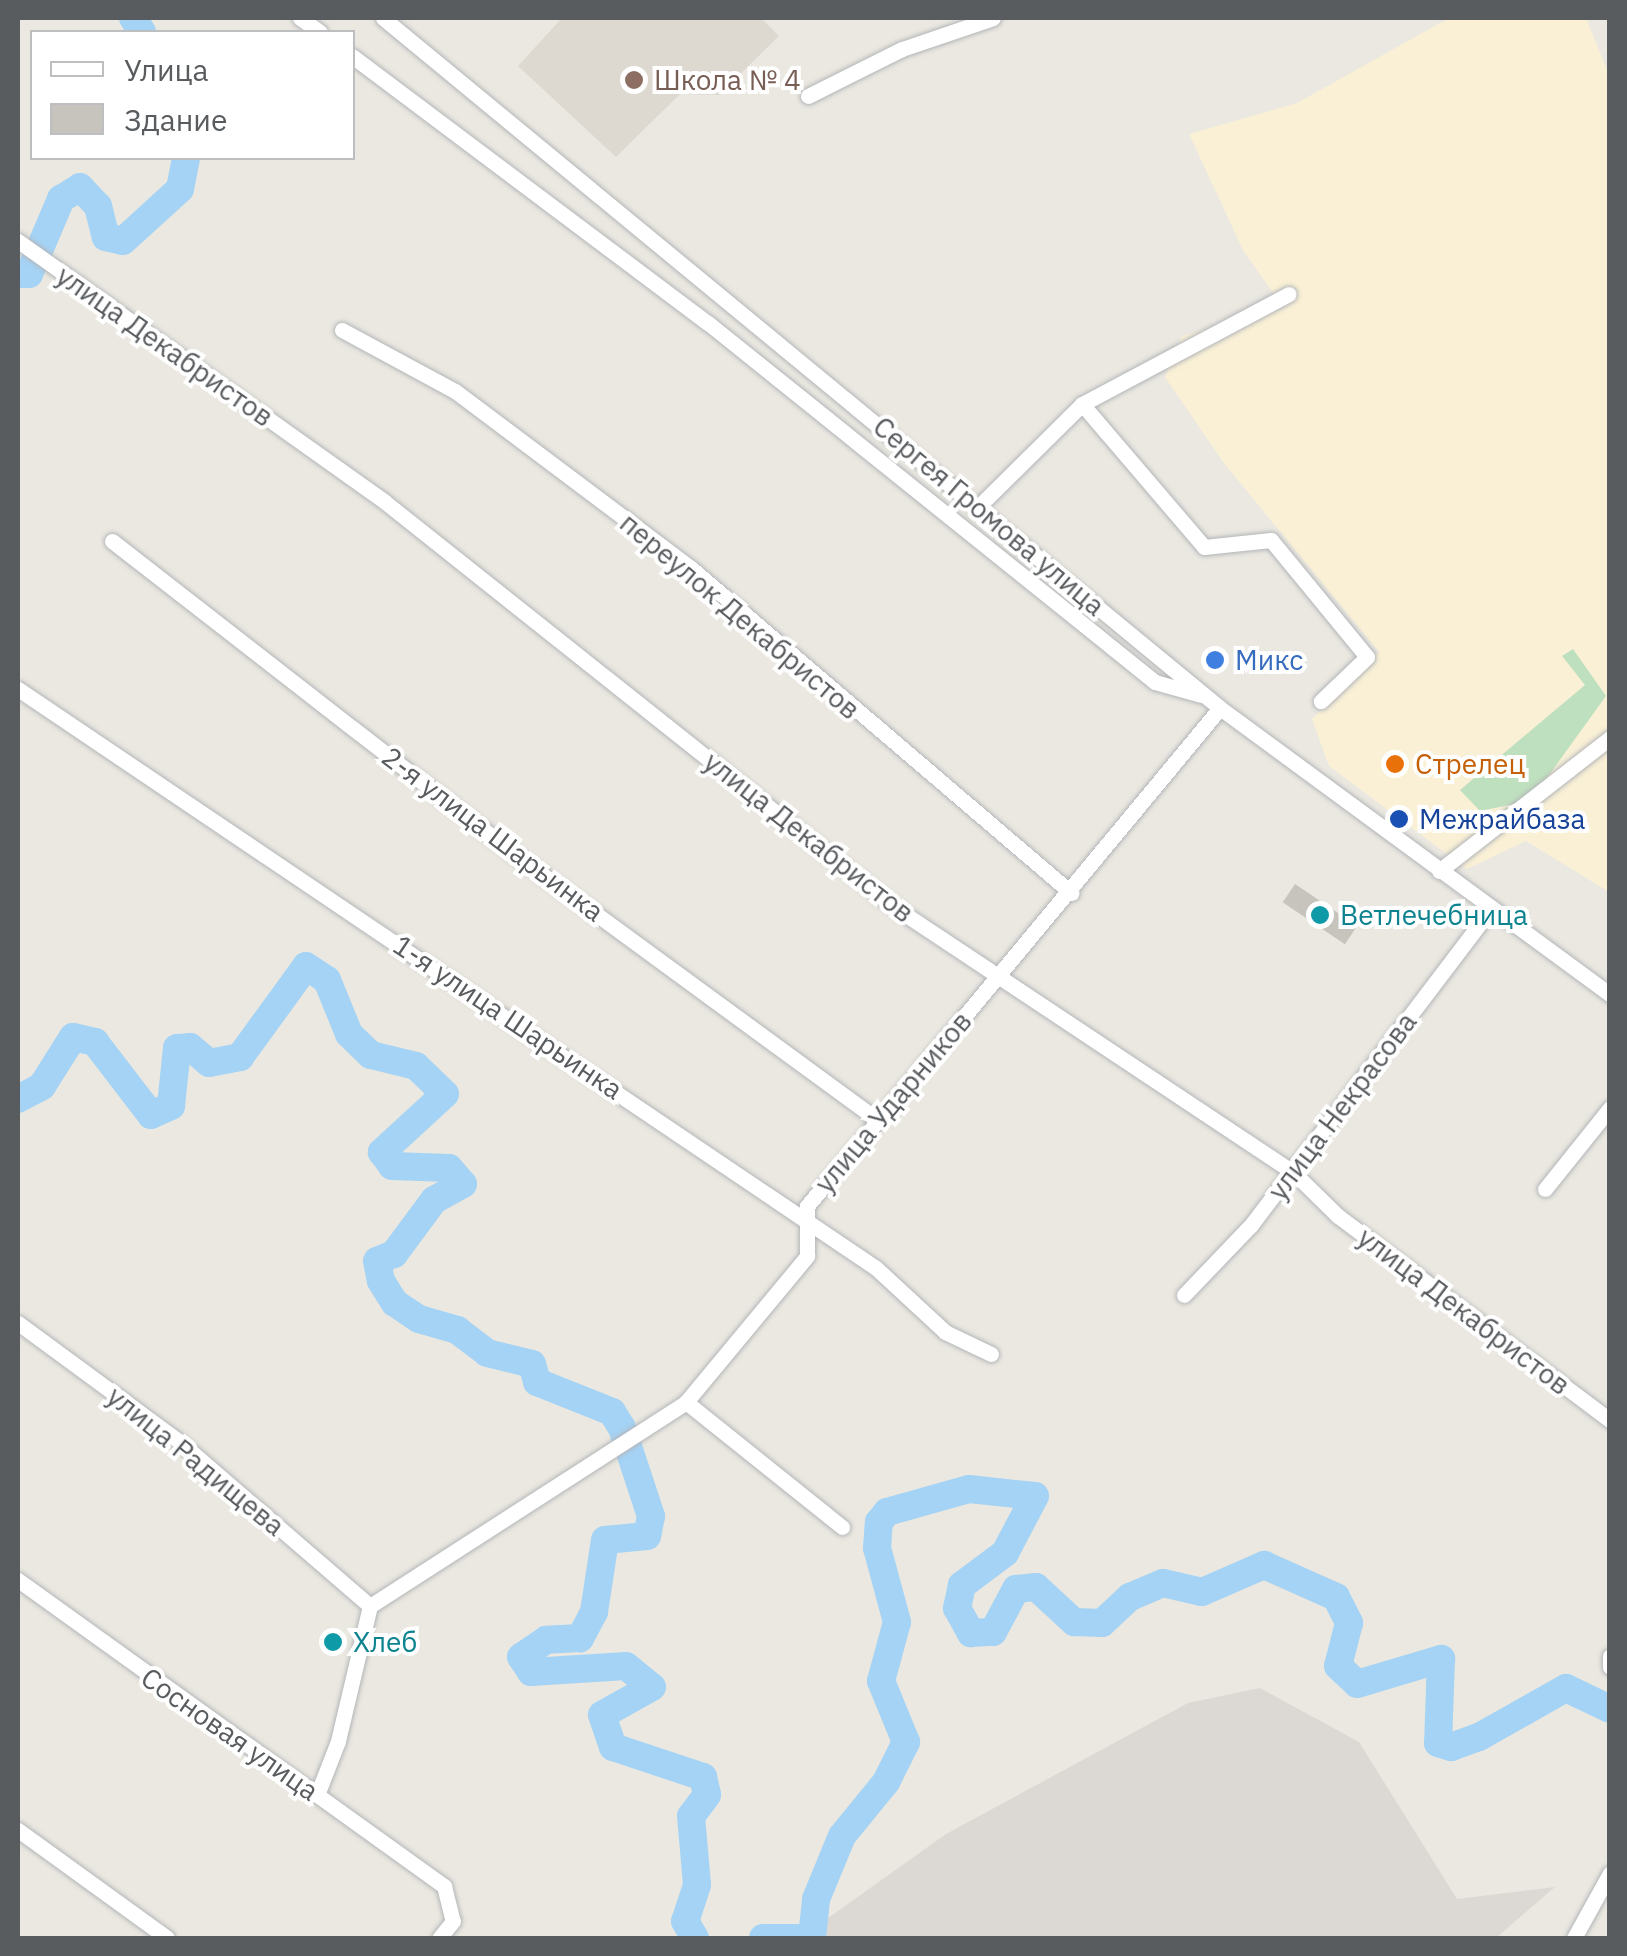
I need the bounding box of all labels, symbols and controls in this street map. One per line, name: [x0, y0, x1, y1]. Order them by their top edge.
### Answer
legend: [30, 30, 355, 160]
text: Улица: [124, 50, 209, 89]
place label: Школа № 4: [654, 63, 801, 97]
marker: Школа № 4: [623, 69, 645, 91]
text: Здание: [124, 100, 227, 139]
street label: улица Декабристов: [50, 259, 280, 433]
street label: Сергея Громова улица: [867, 409, 1111, 623]
street label: переулок Декабристов: [613, 506, 867, 726]
place label: Микс: [1235, 643, 1303, 677]
marker: Микс: [1204, 649, 1226, 671]
street label: 2-я улица Шарьинка: [375, 740, 611, 928]
street label: улица Декабристов: [697, 745, 921, 929]
place label: Стрелец: [1415, 747, 1525, 781]
marker: Стрелец: [1384, 753, 1406, 775]
place label: Межрайбаза: [1419, 802, 1585, 836]
marker: Межрайбаза: [1388, 808, 1410, 830]
place label: Ветлечебница: [1340, 898, 1528, 932]
marker: Ветлечебница: [1309, 904, 1331, 926]
street label: 1-я улица Шарьинка: [387, 928, 629, 1106]
street label: улица Ударников: [807, 1005, 979, 1199]
street label: улица Некрасова: [1261, 1006, 1423, 1206]
street label: улица Декабристов: [1351, 1220, 1577, 1402]
street label: улица Радищева: [101, 1379, 291, 1543]
place label: Хлеб: [353, 1625, 417, 1659]
marker: Хлеб: [322, 1631, 344, 1653]
street label: Сосновая улица: [135, 1660, 325, 1808]

